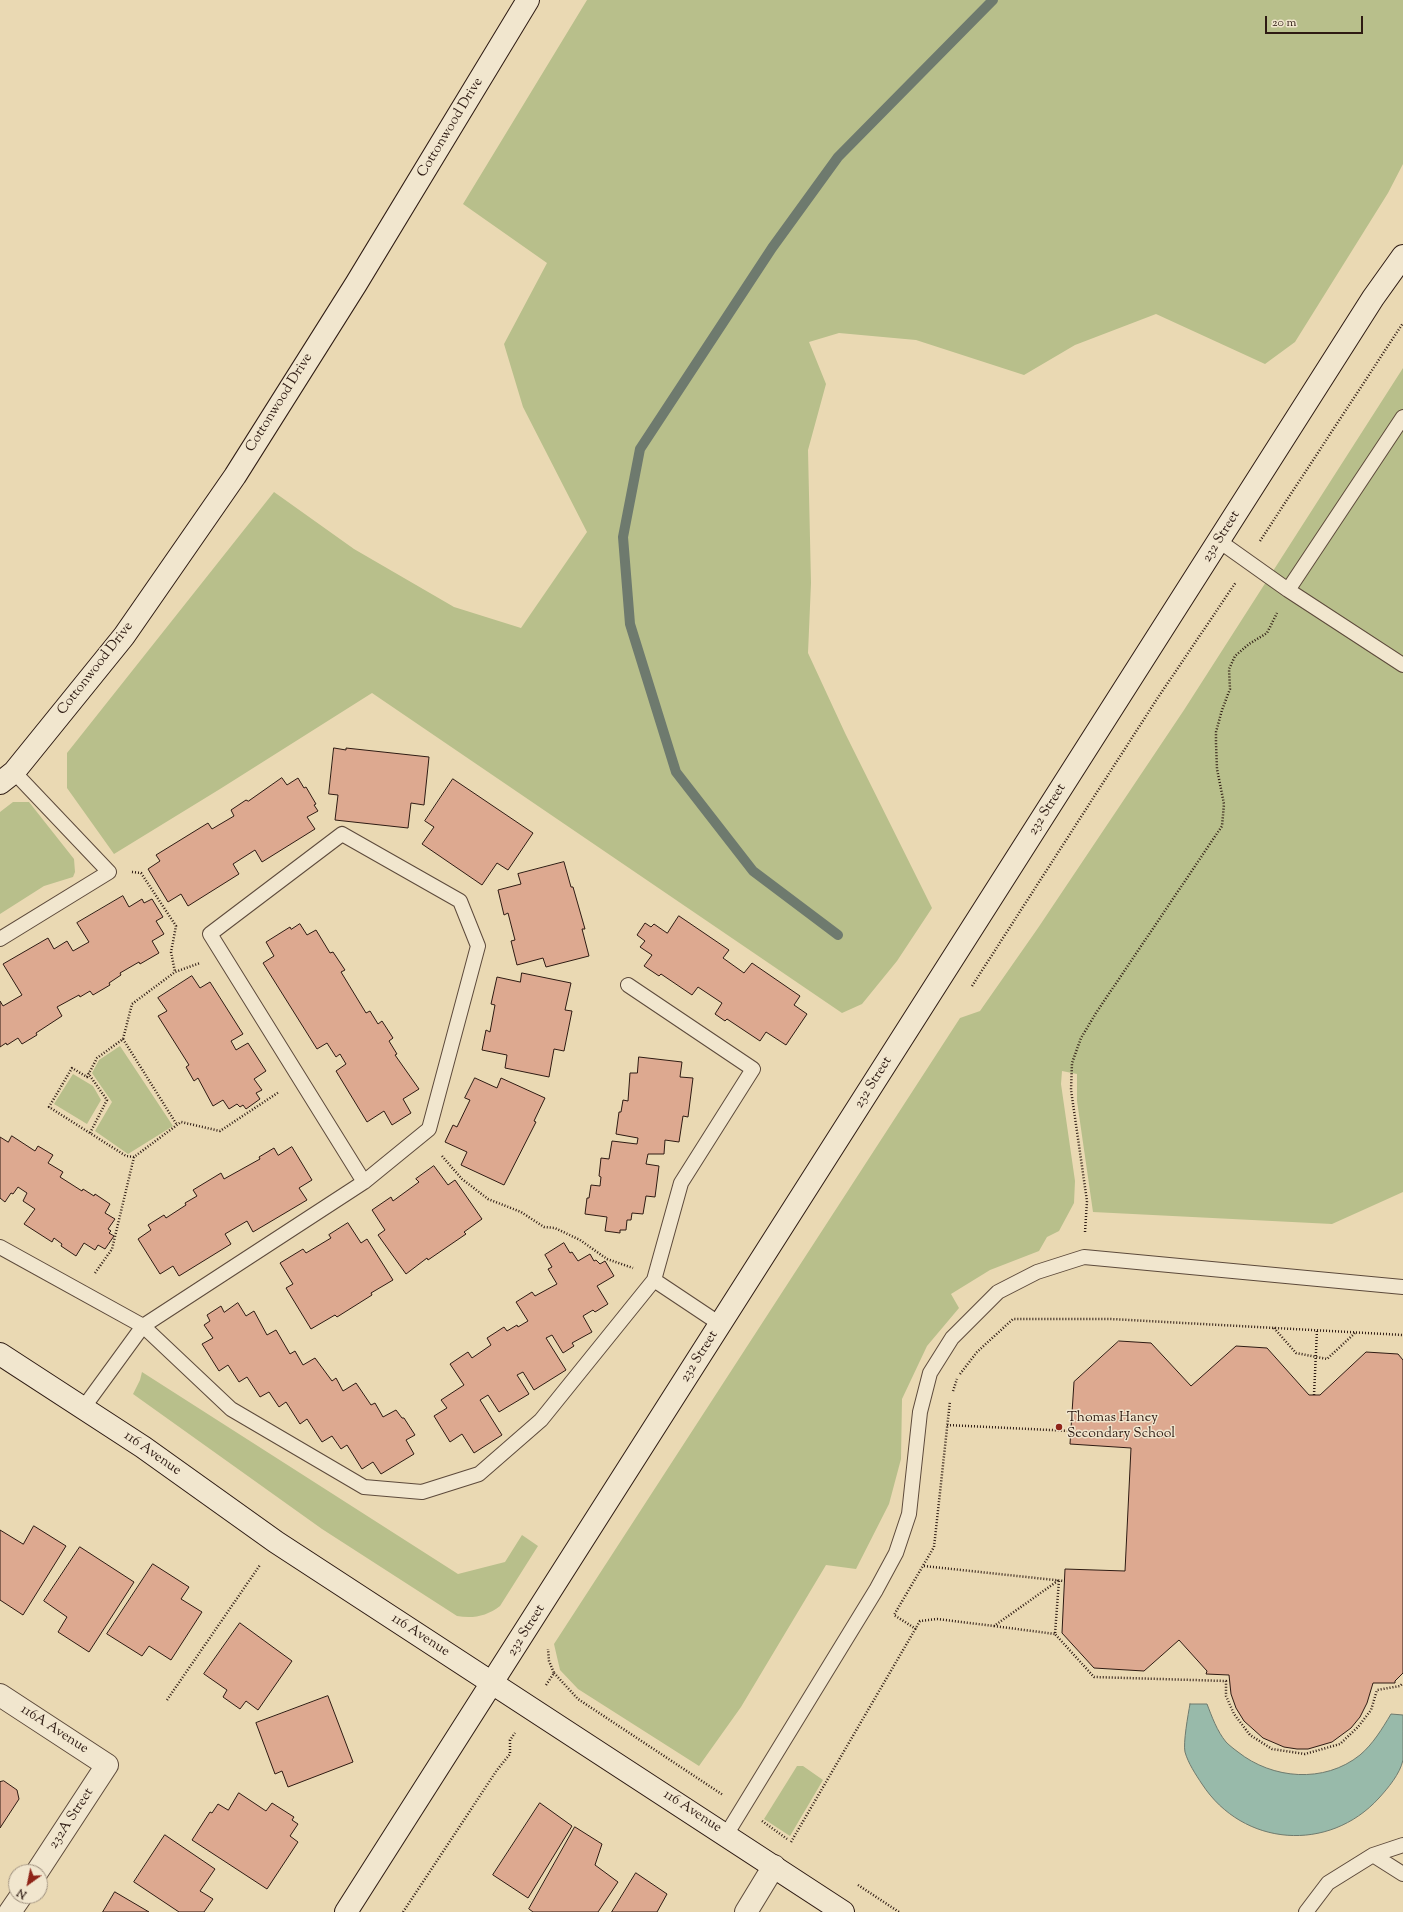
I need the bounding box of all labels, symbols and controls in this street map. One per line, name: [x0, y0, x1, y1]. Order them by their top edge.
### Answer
scale bar: [1267, 8, 1365, 34]
text: 20 m: [1272, 14, 1296, 32]
street label: Cottonwood Drive: [415, 75, 487, 181]
street label: Cottonwood Drive: [243, 350, 317, 456]
street label: 232 Street: [1200, 508, 1244, 566]
street label: Cottonwood Drive: [54, 619, 138, 719]
street label: 232 Street: [1026, 781, 1070, 839]
street label: 232 Street: [852, 1054, 896, 1112]
street label: 232 Street: [678, 1328, 722, 1386]
place label: Thomas Haney Secondary School: [1067, 1411, 1175, 1444]
marker: Thomas Haney Secondary School: [1054, 1422, 1064, 1432]
street label: 116 Avenue: [120, 1428, 184, 1480]
street label: 232 Street: [505, 1602, 549, 1660]
street label: 116 Avenue: [388, 1611, 452, 1661]
street label: 116A Avenue: [17, 1702, 91, 1758]
street label: 232A Street: [46, 1785, 98, 1853]
street label: 116 Avenue: [660, 1787, 724, 1837]
north arrow: [8, 1864, 48, 1904]
text: N: [14, 1884, 30, 1902]

